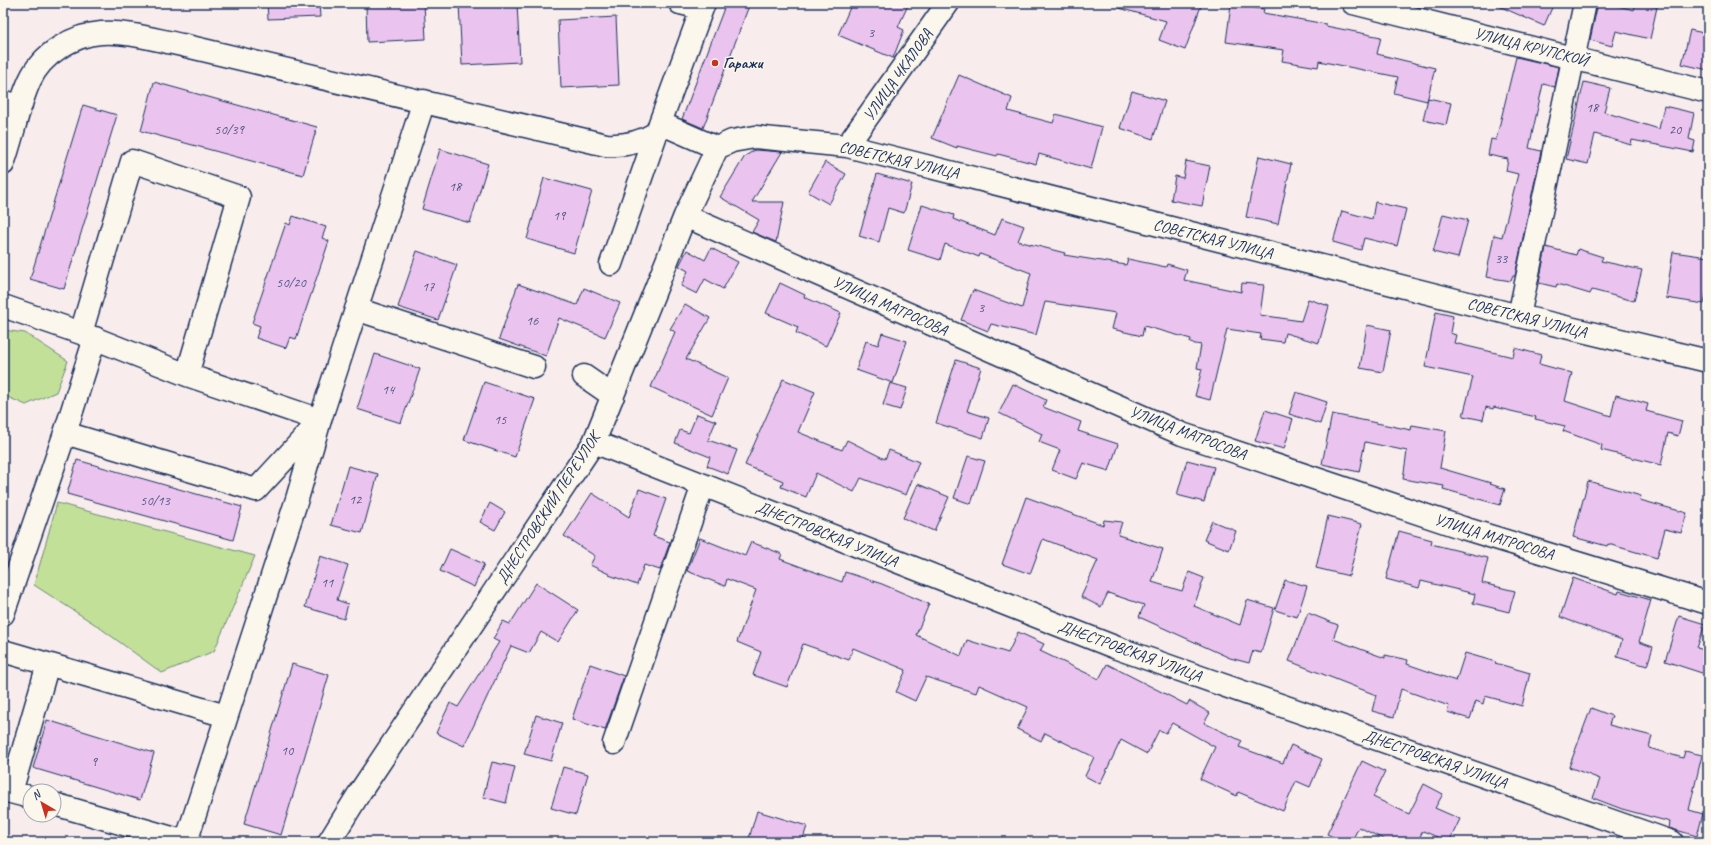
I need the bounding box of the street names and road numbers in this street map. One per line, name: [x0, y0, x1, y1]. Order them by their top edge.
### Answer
street label: УЛИЦА КРУПСКОЙ: [1472, 23, 1593, 72]
street label: УЛИЦА ЧКАЛОВА: [859, 24, 938, 125]
street label: СОВЕТСКАЯ УЛИЦА: [837, 137, 962, 184]
street label: СОВЕТСКАЯ УЛИЦА: [1151, 215, 1276, 264]
street label: УЛИЦА МАТРОСОВА: [830, 272, 951, 341]
street label: СОВЕТСКАЯ УЛИЦА: [1465, 294, 1590, 343]
street label: УЛИЦА МАТРОСОВА: [1127, 402, 1250, 465]
street label: ДНЕСТРОВСКИЙ ПЕРЕУЛОК: [492, 426, 606, 587]
street label: ДНЕСТРОВСКАЯ УЛИЦА: [753, 496, 902, 572]
street label: УЛИЦА МАТРОСОВА: [1432, 509, 1557, 565]
street label: ДНЕСТРОВСКАЯ УЛИЦА: [1056, 616, 1205, 687]
street label: ДНЕСТРОВСКАЯ УЛИЦА: [1360, 725, 1510, 793]

